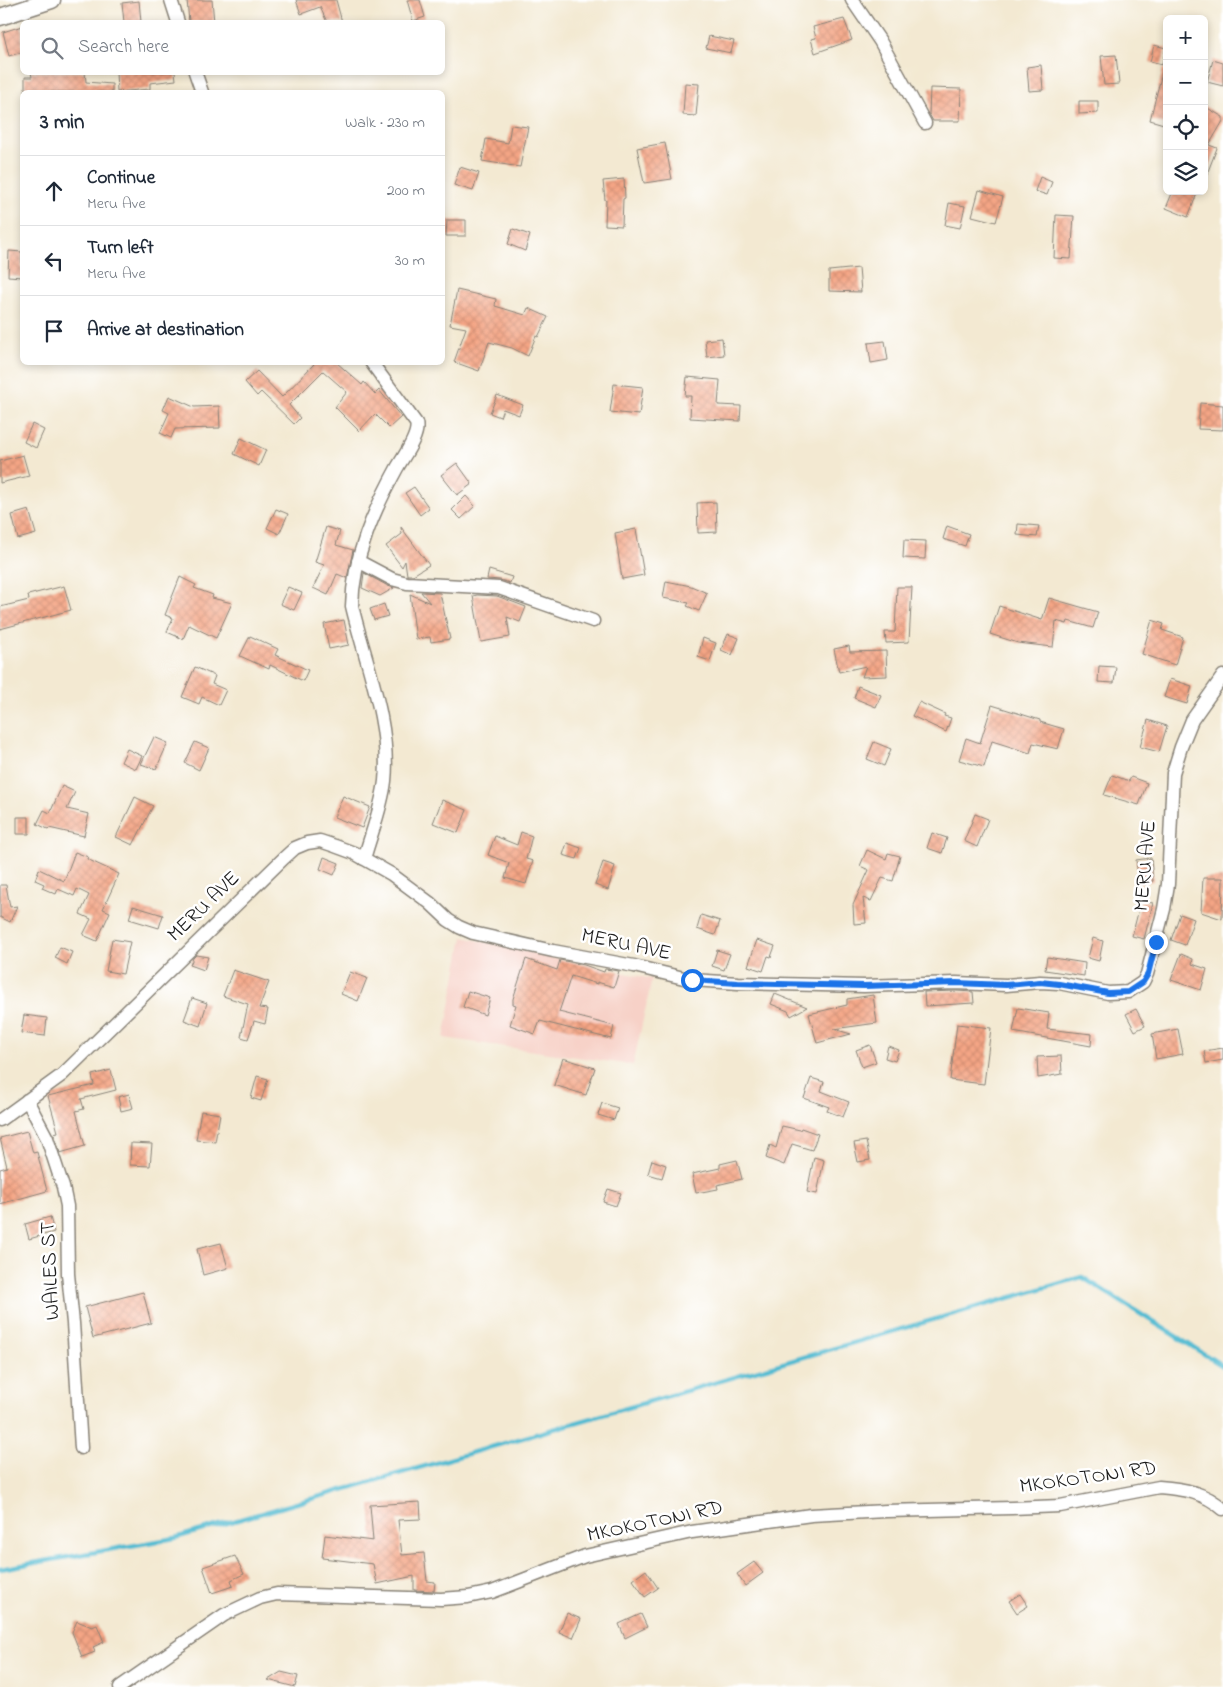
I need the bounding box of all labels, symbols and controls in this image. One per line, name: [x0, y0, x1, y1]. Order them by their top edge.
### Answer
map controls: [1163, 15, 1208, 195]
button: +: [1163, 15, 1208, 60]
search box: [20, 20, 445, 75]
icon: search: [38, 34, 66, 62]
text: Search here: [78, 34, 169, 61]
button: −: [1163, 60, 1208, 105]
button: locate: [1163, 105, 1208, 150]
text: 3 min: [40, 108, 84, 138]
text: Walk · 230 m: [345, 111, 425, 135]
button: layers: [1163, 150, 1208, 195]
text: Continue: [87, 165, 155, 192]
icon: ahead: [40, 177, 68, 205]
text: 200 m: [387, 179, 425, 203]
text: Meru Ave: [87, 192, 146, 216]
text: Turn left: [87, 235, 154, 262]
icon: left: [40, 247, 68, 275]
text: 30 m: [395, 249, 425, 273]
text: Meru Ave: [87, 262, 146, 286]
icon: arrive: [40, 317, 68, 345]
text: Arrive at destination: [87, 317, 244, 344]
street label: MERU AVE: [1127, 819, 1165, 913]
street label: MERU AVE: [161, 865, 247, 949]
street label: MERU AVE: [578, 921, 674, 969]
route end: [1145, 931, 1168, 954]
route start: [681, 969, 704, 992]
street label: WAILES ST: [33, 1221, 69, 1321]
street label: MKOKOTONI RD: [1018, 1454, 1158, 1502]
street label: MKOKOTONI RD: [584, 1493, 726, 1551]

